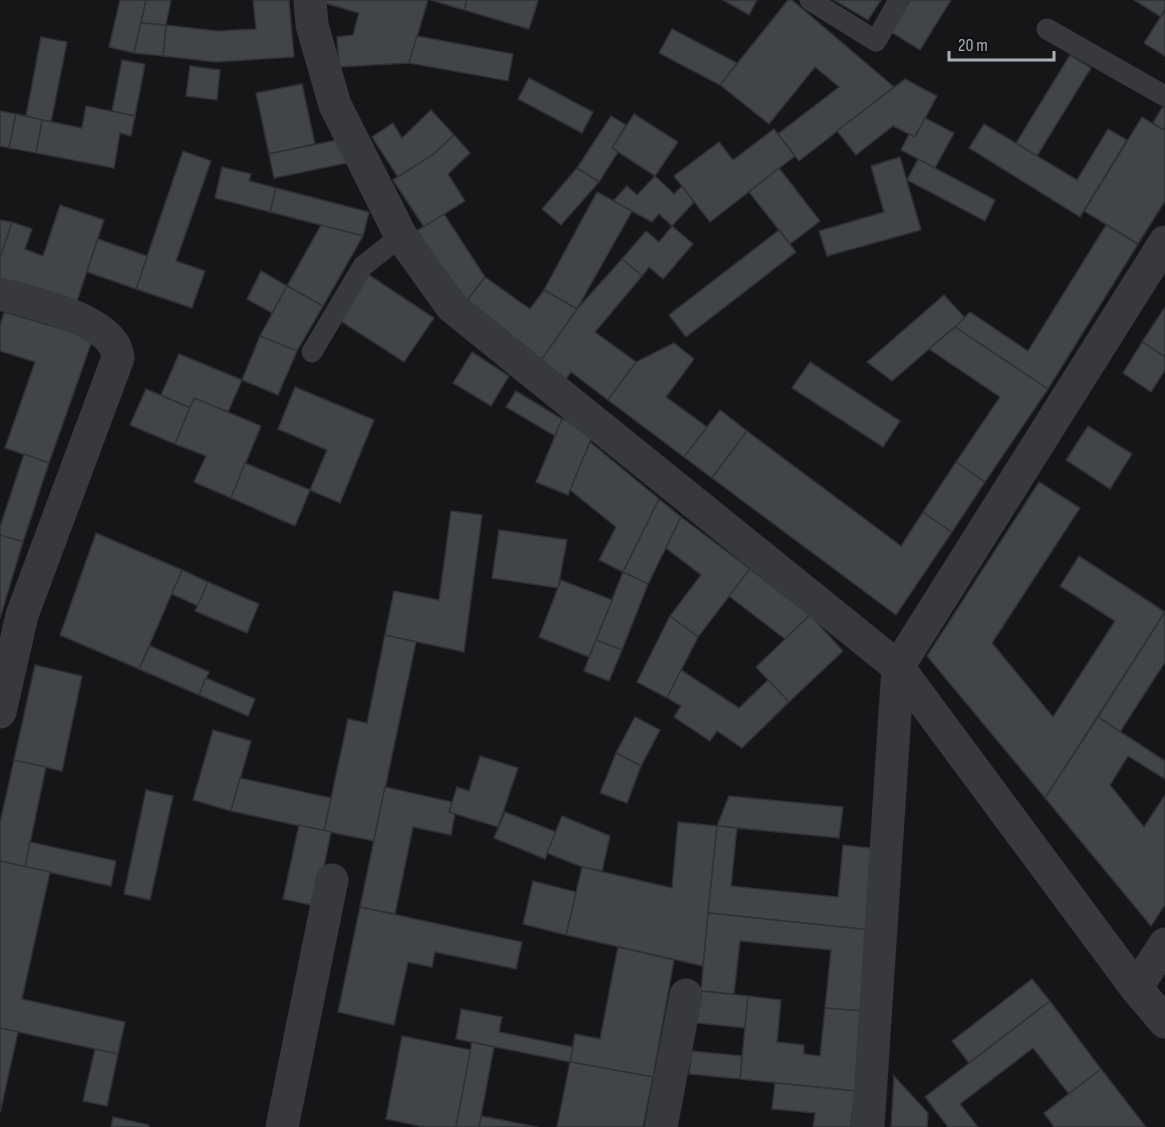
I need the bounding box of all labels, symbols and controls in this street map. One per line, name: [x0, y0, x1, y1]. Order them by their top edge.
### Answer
scale bar: [949, 24, 1054, 62]
text: 20 m: [958, 35, 988, 56]

